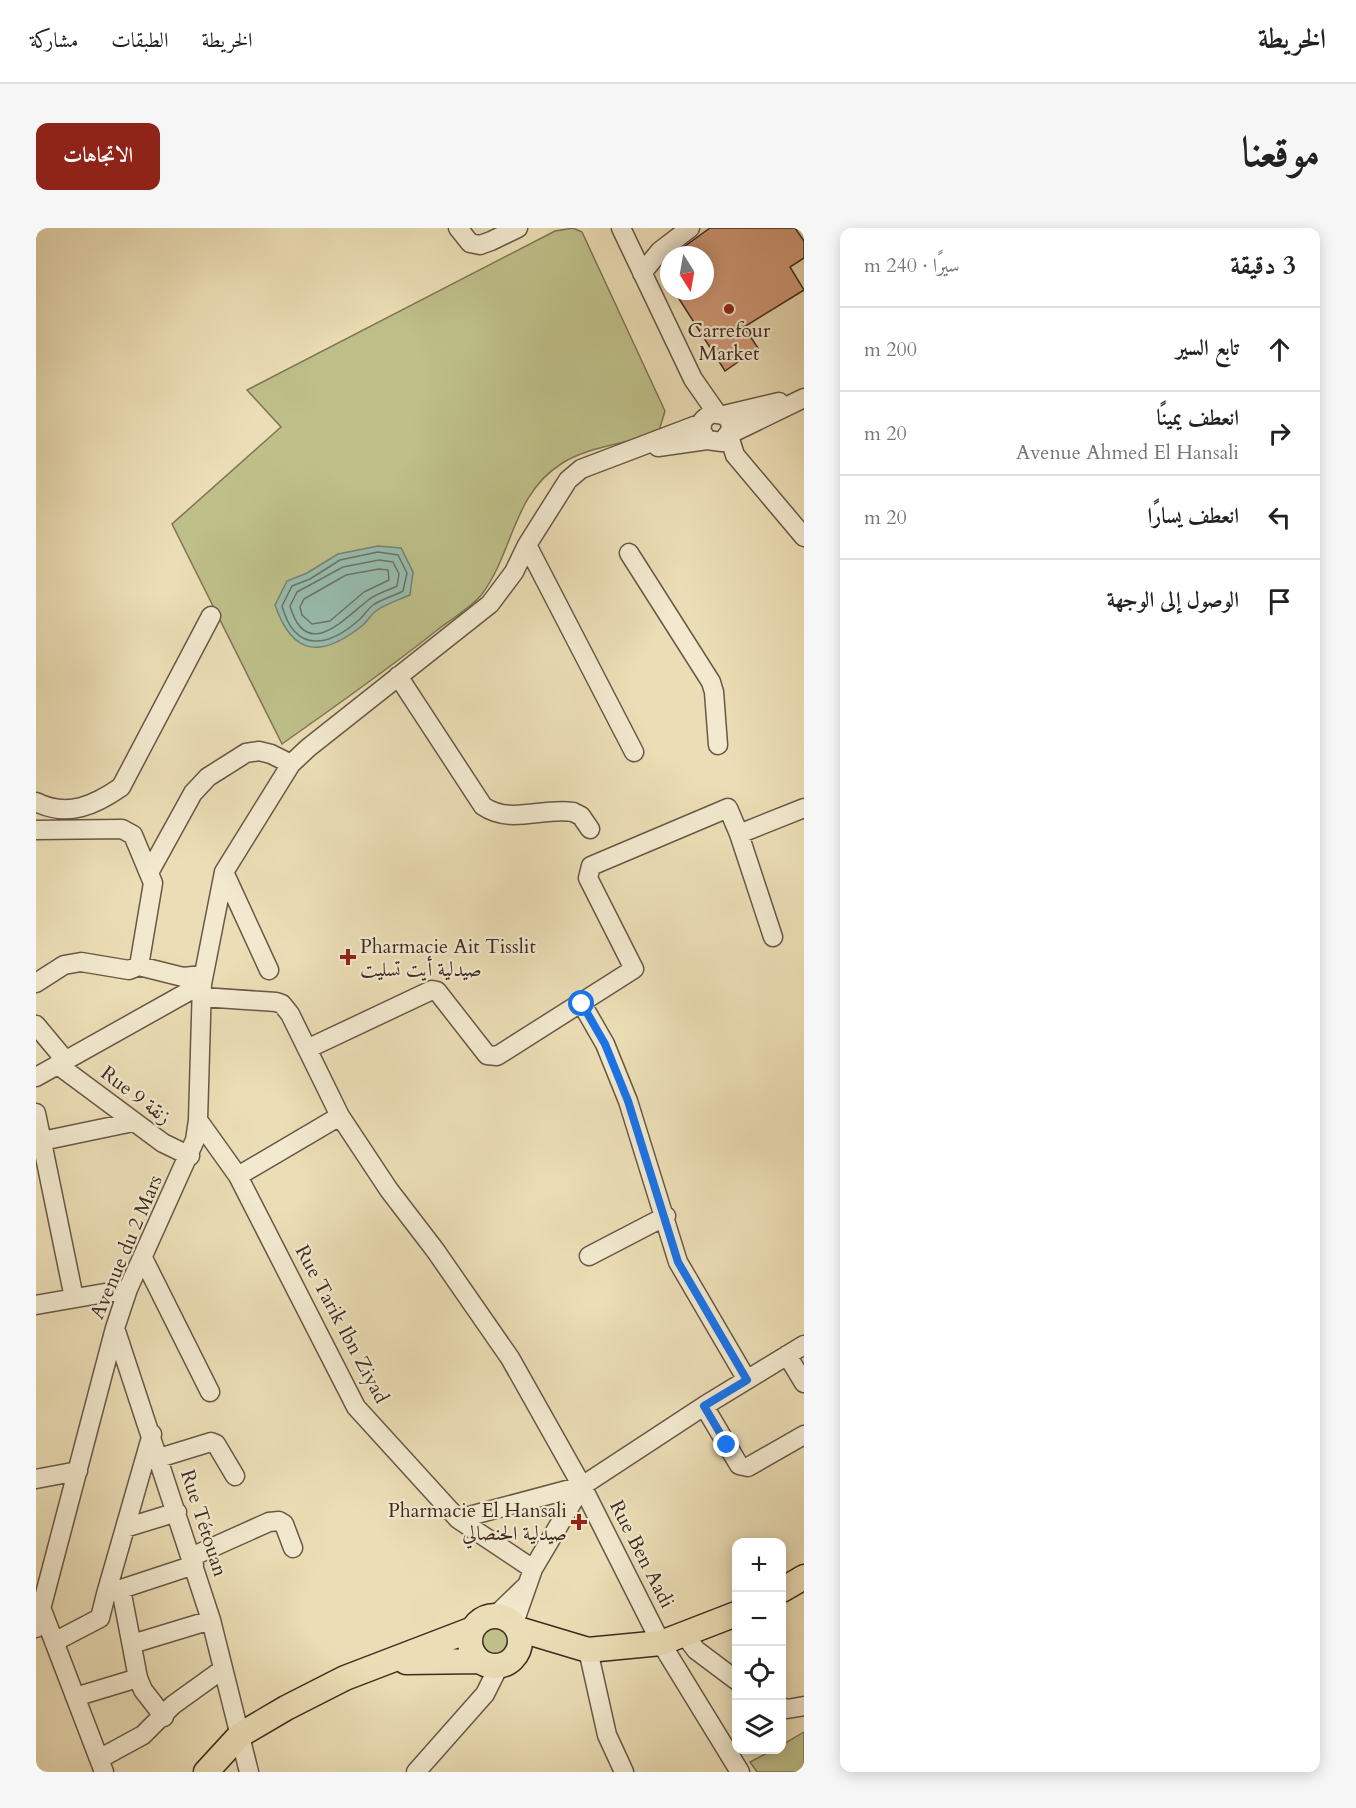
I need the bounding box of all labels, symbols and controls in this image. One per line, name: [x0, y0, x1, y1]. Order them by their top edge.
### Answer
text: الخريطة: [1258, 20, 1326, 58]
text: مشاركة: [30, 26, 78, 55]
text: الطبقات: [111, 26, 168, 55]
text: الخريطة: [201, 26, 253, 55]
button: الاتجاهات: [36, 123, 160, 190]
text: موقعنا: [1242, 124, 1320, 181]
north arrow: [660, 246, 714, 300]
text: 3 دقيقة: [1230, 248, 1296, 283]
text: سيرًا · 240 m: [864, 252, 960, 279]
marker: Carrefour Market: [722, 302, 736, 316]
place label: Carrefour Market: [688, 317, 771, 367]
text: تابع السير: [1176, 333, 1239, 363]
icon: ahead: [1263, 333, 1296, 366]
text: 200 m: [864, 336, 917, 363]
text: انعطف يمينًا: [1156, 403, 1239, 433]
icon: right: [1263, 417, 1296, 450]
text: 20 m: [864, 420, 907, 447]
text: Avenue Ahmed El Hansali: [1016, 439, 1239, 466]
text: انعطف يسارًا: [1148, 501, 1239, 531]
icon: left: [1263, 501, 1296, 534]
text: 20 m: [864, 504, 907, 531]
text: الوصول إلى الوجهة: [1107, 585, 1239, 615]
icon: arrive: [1263, 585, 1296, 618]
place label: Pharmacie Ait Tisslit صيدلية أيت تسليت: [360, 933, 536, 983]
marker: Pharmacie Ait Tisslit صيدلية أيت تسليت: [341, 950, 355, 964]
route start: [568, 990, 594, 1016]
street label: Rue 9 زنقة: [95, 1060, 177, 1130]
street label: Avenue du 2 Mars: [83, 1171, 169, 1323]
street label: Rue Tarik Ibn Ziyad: [289, 1240, 395, 1408]
route end: [713, 1431, 739, 1457]
street label: Rue Tétouan: [174, 1466, 234, 1581]
street label: Rue Ben Aadi: [603, 1495, 681, 1613]
place label: Pharmacie El Hansali صيدلية الحنصالي: [388, 1497, 567, 1549]
marker: Pharmacie El Hansali صيدلية الحنصالي: [572, 1515, 586, 1529]
map controls: [732, 1538, 786, 1754]
button: +: [732, 1538, 786, 1592]
button: −: [732, 1592, 786, 1646]
button: locate: [732, 1646, 786, 1700]
button: layers: [732, 1700, 786, 1754]

